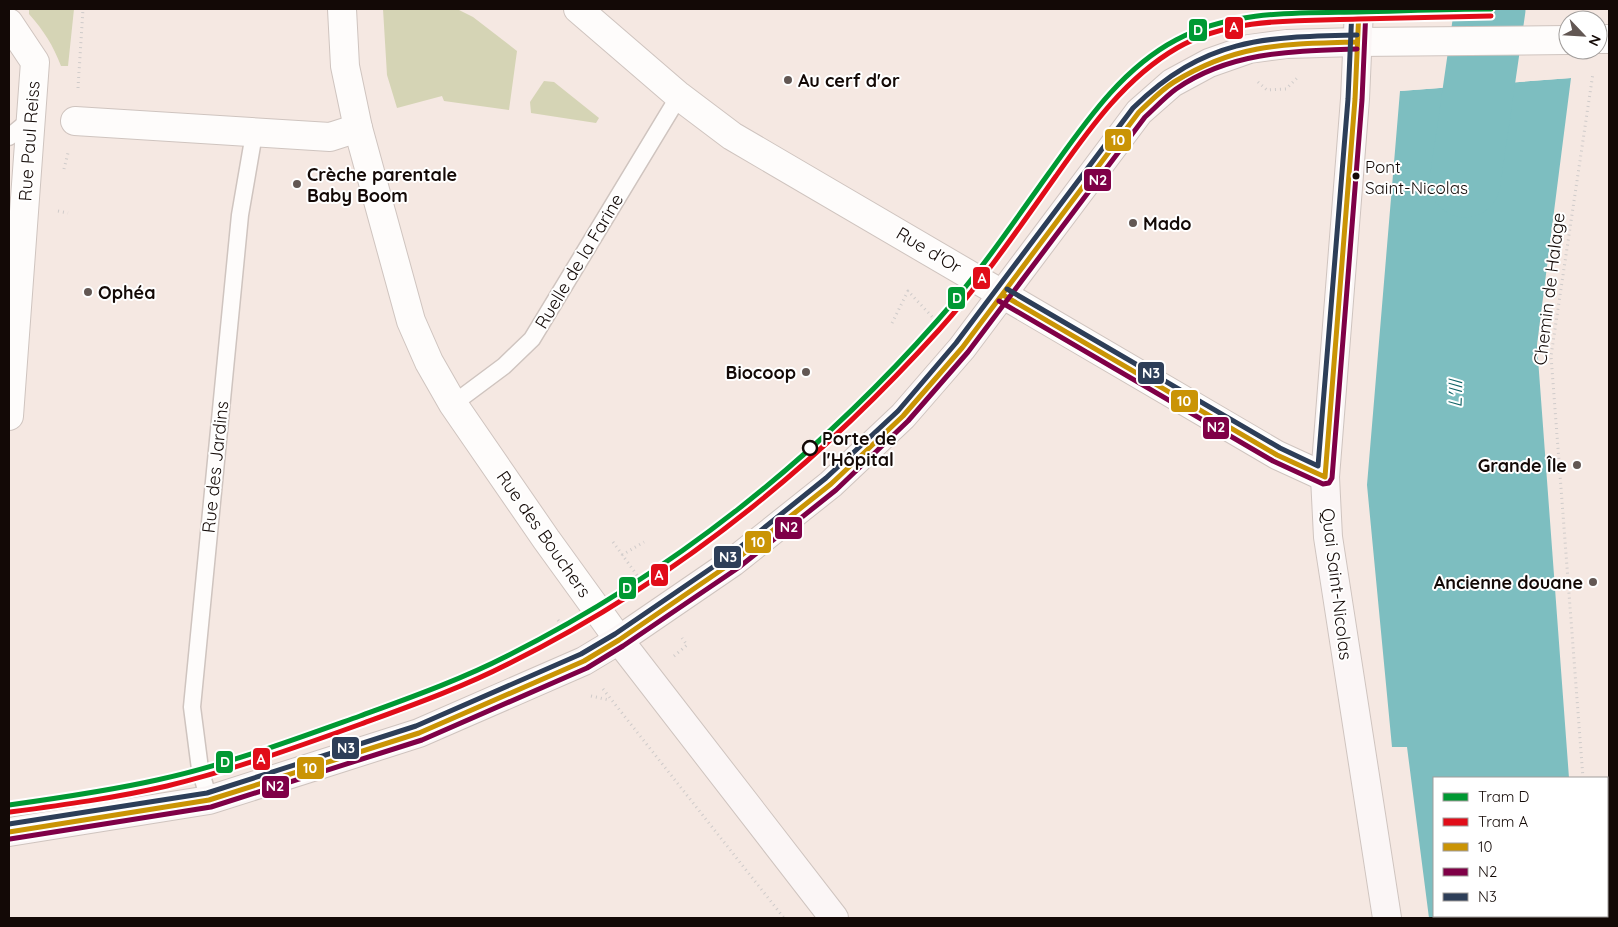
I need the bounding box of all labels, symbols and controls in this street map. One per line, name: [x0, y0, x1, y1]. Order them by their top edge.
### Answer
north arrow: [1558, 10, 1608, 60]
line badge: A: [1224, 16, 1244, 40]
line badge: D: [1188, 18, 1208, 42]
text: A: [1230, 18, 1239, 36]
text: D: [1193, 21, 1203, 39]
text: N: [1584, 32, 1605, 49]
place label: Au cerf d'or: [798, 69, 900, 92]
marker: Au cerf d'or: [782, 74, 794, 86]
street label: Rue Paul Reiss: [13, 80, 45, 202]
line badge: 10: [1104, 128, 1132, 152]
text: 10: [1111, 131, 1125, 149]
place label: Pont Saint-Nicolas: [1365, 156, 1468, 198]
place label: Crèche parentale Baby Boom: [307, 163, 457, 207]
line badge: N2: [1083, 168, 1112, 192]
text: N2: [1089, 171, 1107, 189]
marker: Pont Saint-Nicolas: [1351, 171, 1361, 181]
marker: Crèche parentale Baby Boom: [291, 178, 303, 190]
street label: Ruelle de la Farine: [530, 189, 628, 333]
street label: Chemin de Halage: [1528, 211, 1570, 367]
place label: Mado: [1143, 212, 1192, 235]
marker: Mado: [1127, 217, 1139, 229]
street label: Rue d'Or: [892, 222, 966, 279]
line badge: A: [972, 266, 991, 290]
text: A: [978, 269, 987, 287]
place label: Ophéa: [98, 281, 156, 304]
marker: Ophéa: [82, 286, 94, 298]
line badge: D: [947, 286, 966, 310]
text: D: [952, 289, 962, 307]
place label: Biocoop: [726, 361, 796, 384]
line badge: N3: [1137, 361, 1165, 385]
text: N3: [1142, 364, 1160, 382]
marker: Biocoop: [800, 366, 812, 378]
water label: L'Ill: [1443, 377, 1468, 408]
line badge: 10: [1170, 389, 1199, 413]
text: 10: [1177, 392, 1191, 410]
street label: Rue des Jardins: [197, 400, 233, 534]
line badge: N2: [1202, 416, 1230, 440]
text: N2: [1207, 418, 1225, 436]
place label: Porte de l'Hôpital: [822, 427, 897, 471]
marker: Porte de l'Hôpital: [802, 440, 818, 456]
place label: Grande Île: [1478, 454, 1567, 477]
marker: Grande Île: [1571, 459, 1583, 471]
street label: Rue des Bouchers: [492, 466, 596, 602]
street label: Quai Saint-Nicolas: [1316, 507, 1358, 661]
line badge: N2: [774, 516, 803, 540]
text: N2: [780, 518, 798, 536]
line badge: 10: [744, 530, 772, 554]
text: 10: [751, 533, 765, 551]
line badge: N3: [713, 545, 742, 569]
text: N3: [719, 548, 737, 566]
line badge: A: [650, 563, 669, 587]
text: A: [655, 566, 664, 584]
place label: Ancienne douane: [1434, 571, 1583, 594]
line badge: D: [618, 576, 637, 600]
marker: Ancienne douane: [1587, 576, 1599, 588]
text: D: [622, 579, 632, 597]
line badge: N3: [331, 736, 360, 760]
text: N3: [337, 739, 355, 757]
line badge: A: [252, 747, 271, 771]
line badge: D: [215, 750, 234, 774]
text: A: [257, 750, 266, 768]
text: D: [220, 753, 230, 771]
line badge: 10: [296, 756, 325, 780]
text: 10: [303, 759, 317, 777]
line badge: N2: [261, 775, 290, 799]
text: N2: [266, 777, 284, 795]
legend: [1433, 777, 1608, 917]
text: Tram D: [1478, 787, 1530, 806]
text: Tram A: [1478, 812, 1529, 831]
text: 10: [1478, 837, 1493, 856]
text: N2: [1478, 862, 1497, 881]
text: N3: [1478, 887, 1497, 906]

